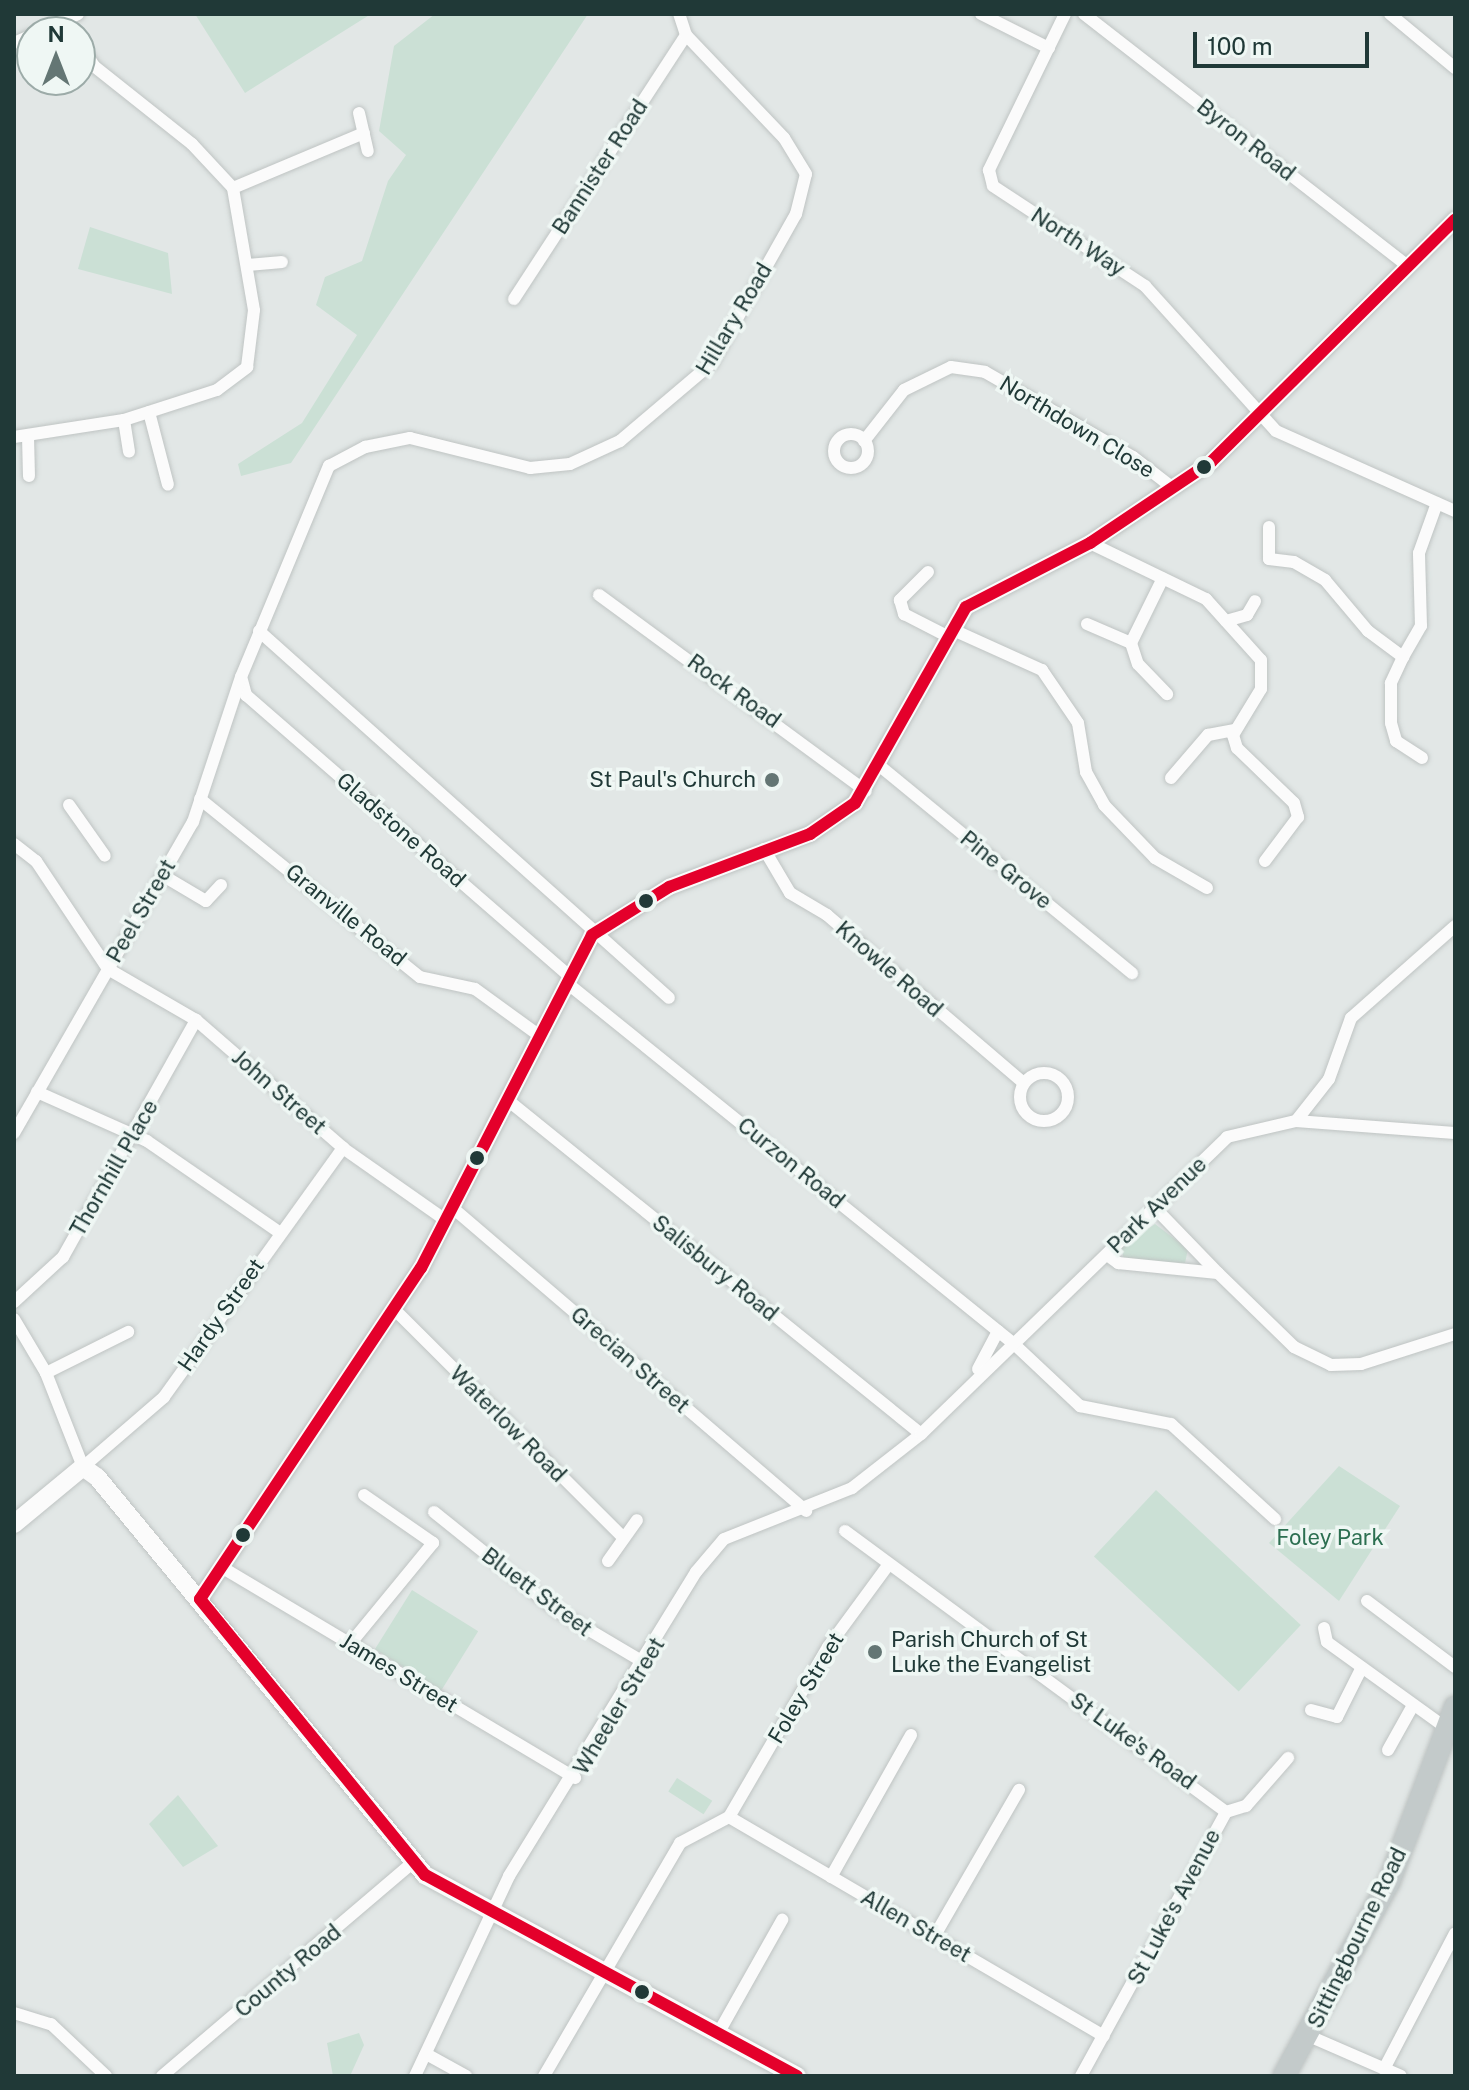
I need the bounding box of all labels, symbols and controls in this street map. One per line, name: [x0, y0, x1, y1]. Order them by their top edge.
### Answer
north arrow: [16, 16, 96, 96]
scale bar: [1197, 16, 1373, 66]
text: N: [47, 21, 65, 47]
text: 100 m: [1207, 32, 1273, 60]
street label: Byron Road: [1192, 93, 1300, 187]
street label: Bannister Road: [547, 95, 653, 239]
street label: North Way: [1026, 202, 1130, 282]
street label: Hillary Road: [690, 258, 778, 380]
street label: Northdown Close: [995, 370, 1159, 484]
unlabelled marker: [1196, 459, 1212, 475]
street label: Rock Road: [682, 648, 786, 734]
street label: Gladstone Road: [331, 767, 471, 893]
place label: St Paul's Church: [589, 767, 756, 793]
marker: St Paul's Church: [763, 771, 781, 789]
street label: Pine Grove: [955, 825, 1057, 915]
street label: Peel Street: [101, 855, 181, 967]
street label: Granville Road: [280, 858, 412, 972]
unlabelled marker: [638, 893, 654, 909]
street label: Knowle Road: [830, 915, 948, 1023]
street label: John Street: [227, 1044, 331, 1140]
street label: Thornhill Place: [64, 1095, 164, 1241]
street label: Curzon Road: [732, 1112, 850, 1214]
unlabelled marker: [469, 1150, 485, 1166]
street label: Park Avenue: [1102, 1151, 1212, 1259]
street label: Salisbury Road: [647, 1209, 783, 1327]
street label: Hardy Street: [172, 1253, 270, 1377]
street label: Grecian Street: [565, 1301, 695, 1419]
street label: Waterlow Road: [444, 1360, 572, 1488]
park label: Foley Park: [1276, 1525, 1384, 1551]
unlabelled marker: [235, 1527, 251, 1543]
street label: Bluett Street: [477, 1542, 597, 1642]
place label: Parish Church of St Luke the Evangelist: [891, 1626, 1092, 1678]
street label: James Street: [335, 1627, 463, 1719]
street label: Foley Street: [763, 1628, 849, 1748]
street label: Wheeler Street: [568, 1633, 670, 1779]
marker: Parish Church of St Luke the Evangelist: [866, 1643, 884, 1661]
street label: St Luke's Road: [1065, 1687, 1201, 1795]
street label: St Luke's Avenue: [1122, 1825, 1226, 1989]
street label: Sittingbourne Road: [1302, 1843, 1412, 2033]
street label: Allen Street: [856, 1884, 976, 1968]
street label: County Road: [230, 1919, 346, 2023]
unlabelled marker: [634, 1984, 650, 2000]

